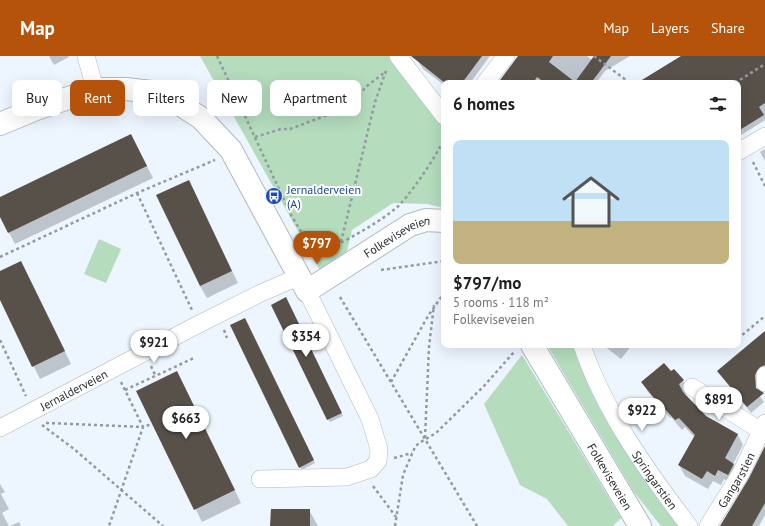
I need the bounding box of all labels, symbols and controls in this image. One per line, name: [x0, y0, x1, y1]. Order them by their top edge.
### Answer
text: Map: [20, 16, 55, 40]
text: Map: [603, 19, 629, 37]
text: Layers: [651, 19, 689, 37]
text: Share: [711, 19, 745, 37]
chip: Buy: [12, 80, 62, 116]
chip: Rent: [70, 80, 125, 116]
chip: Filters: [133, 80, 199, 116]
chip: New: [207, 80, 262, 116]
chip: Apartment: [270, 80, 361, 116]
text: 6 homes: [453, 93, 515, 115]
icon: filters: [707, 93, 729, 115]
icon: home: [555, 166, 627, 238]
place label: Jernalderveien (A): [286, 182, 361, 211]
bus stop icon: Jernalderveien (A): [264, 186, 284, 206]
street label: Folkeviseveien: [360, 212, 431, 260]
pin: $797: [293, 231, 341, 265]
text: $797: [302, 235, 332, 252]
text: $797/mo: [453, 272, 521, 294]
text: 5 rooms · 118 m²: [453, 294, 549, 311]
text: Folkeviseveien: [453, 311, 534, 328]
pin: $354: [282, 324, 330, 358]
text: $354: [291, 328, 321, 345]
pin: $921: [130, 330, 178, 364]
text: $921: [139, 334, 169, 351]
street label: Jernalderveien: [36, 366, 110, 414]
pin: $891: [695, 387, 743, 421]
text: $891: [704, 391, 734, 408]
pin: $922: [618, 398, 666, 432]
text: $922: [627, 402, 657, 419]
pin: $663: [162, 406, 210, 440]
text: $663: [171, 410, 201, 427]
street label: Folkeviseveien: [585, 440, 636, 513]
street label: Springarstien: [629, 448, 681, 512]
street label: Gangarstien: [714, 450, 757, 510]

